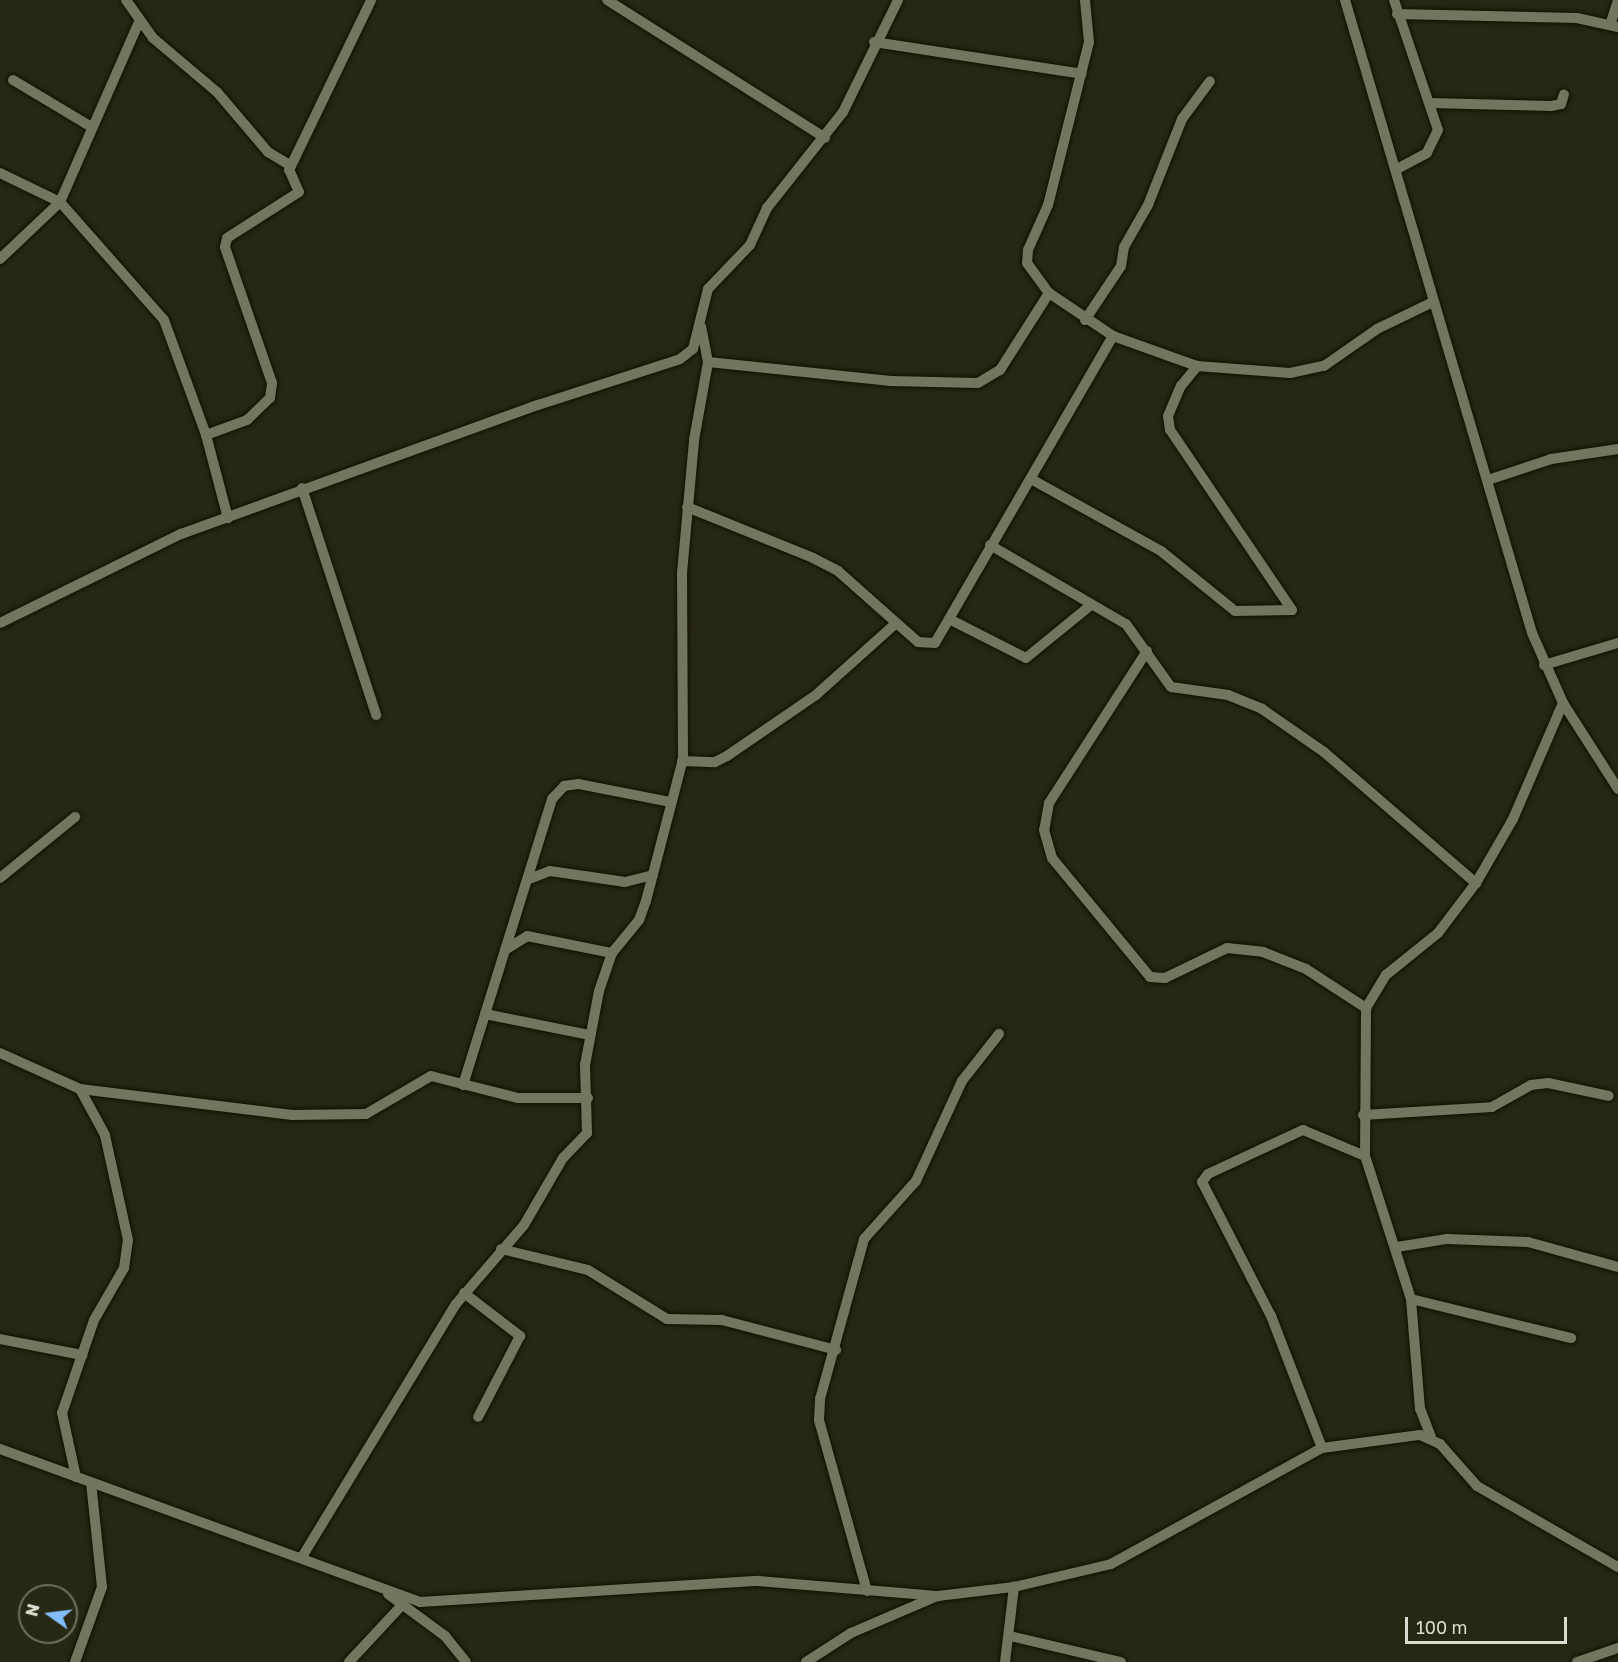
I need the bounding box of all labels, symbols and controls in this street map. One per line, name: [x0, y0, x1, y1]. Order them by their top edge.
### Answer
north arrow: [18, 1584, 78, 1644]
text: N: [21, 1602, 44, 1618]
scale bar: [1408, 1605, 1570, 1643]
text: 100 m: [1416, 1616, 1467, 1638]

